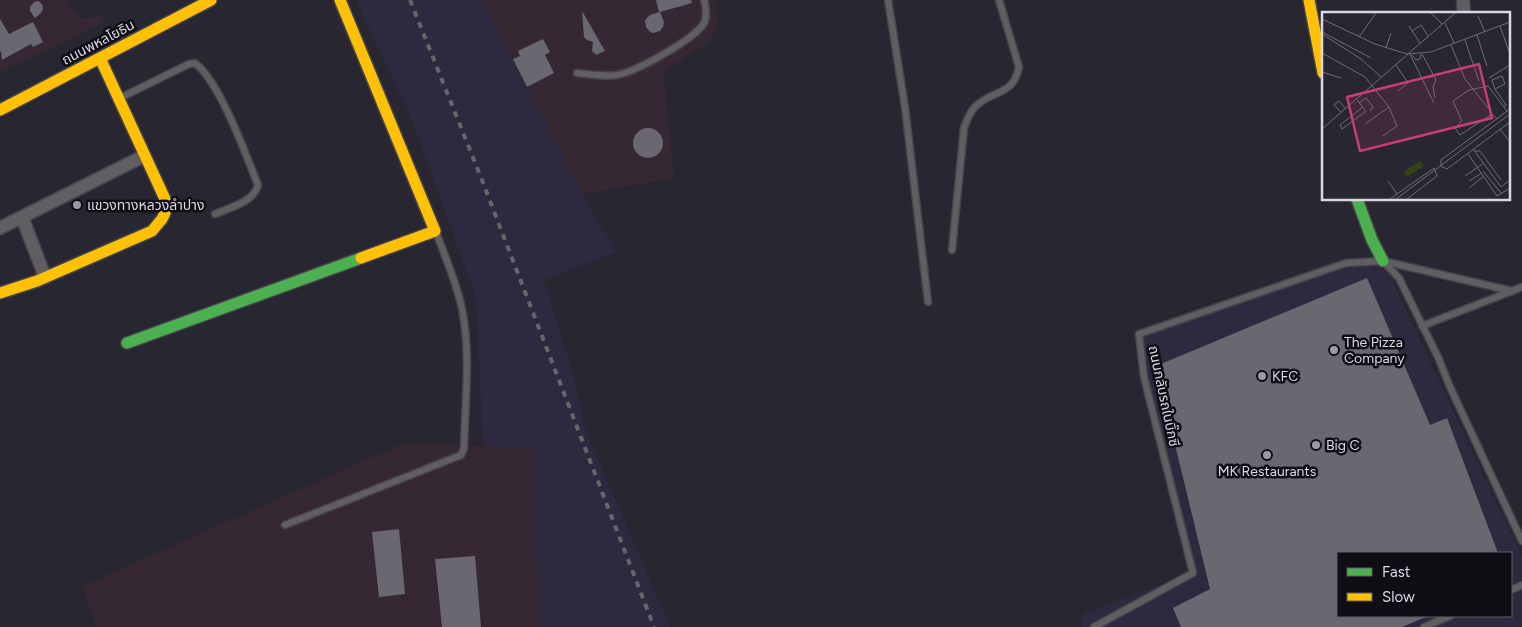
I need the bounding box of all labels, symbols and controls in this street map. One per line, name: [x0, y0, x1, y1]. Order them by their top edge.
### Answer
inset map: [1322, 12, 1510, 200]
street label: ถนนพหลโยธิน: [59, 16, 138, 69]
place label: แขวงทางหลวงลำปาง: [87, 197, 205, 214]
marker: แขวงทางหลวงลำปาง: [71, 199, 83, 211]
place label: The Pizza Company: [1344, 334, 1405, 367]
street label: ถนนกลับรถในบิ๊กซี: [1145, 344, 1184, 448]
marker: The Pizza Company: [1328, 344, 1340, 356]
place label: KFC: [1272, 368, 1298, 385]
marker: KFC: [1256, 370, 1268, 382]
place label: Big C: [1326, 437, 1360, 454]
marker: Big C: [1310, 439, 1322, 451]
marker: MK Restaurants: [1261, 449, 1273, 461]
place label: MK Restaurants: [1218, 463, 1316, 480]
legend: [1337, 552, 1512, 617]
text: Fast: [1382, 563, 1411, 581]
text: Slow: [1382, 588, 1415, 606]

